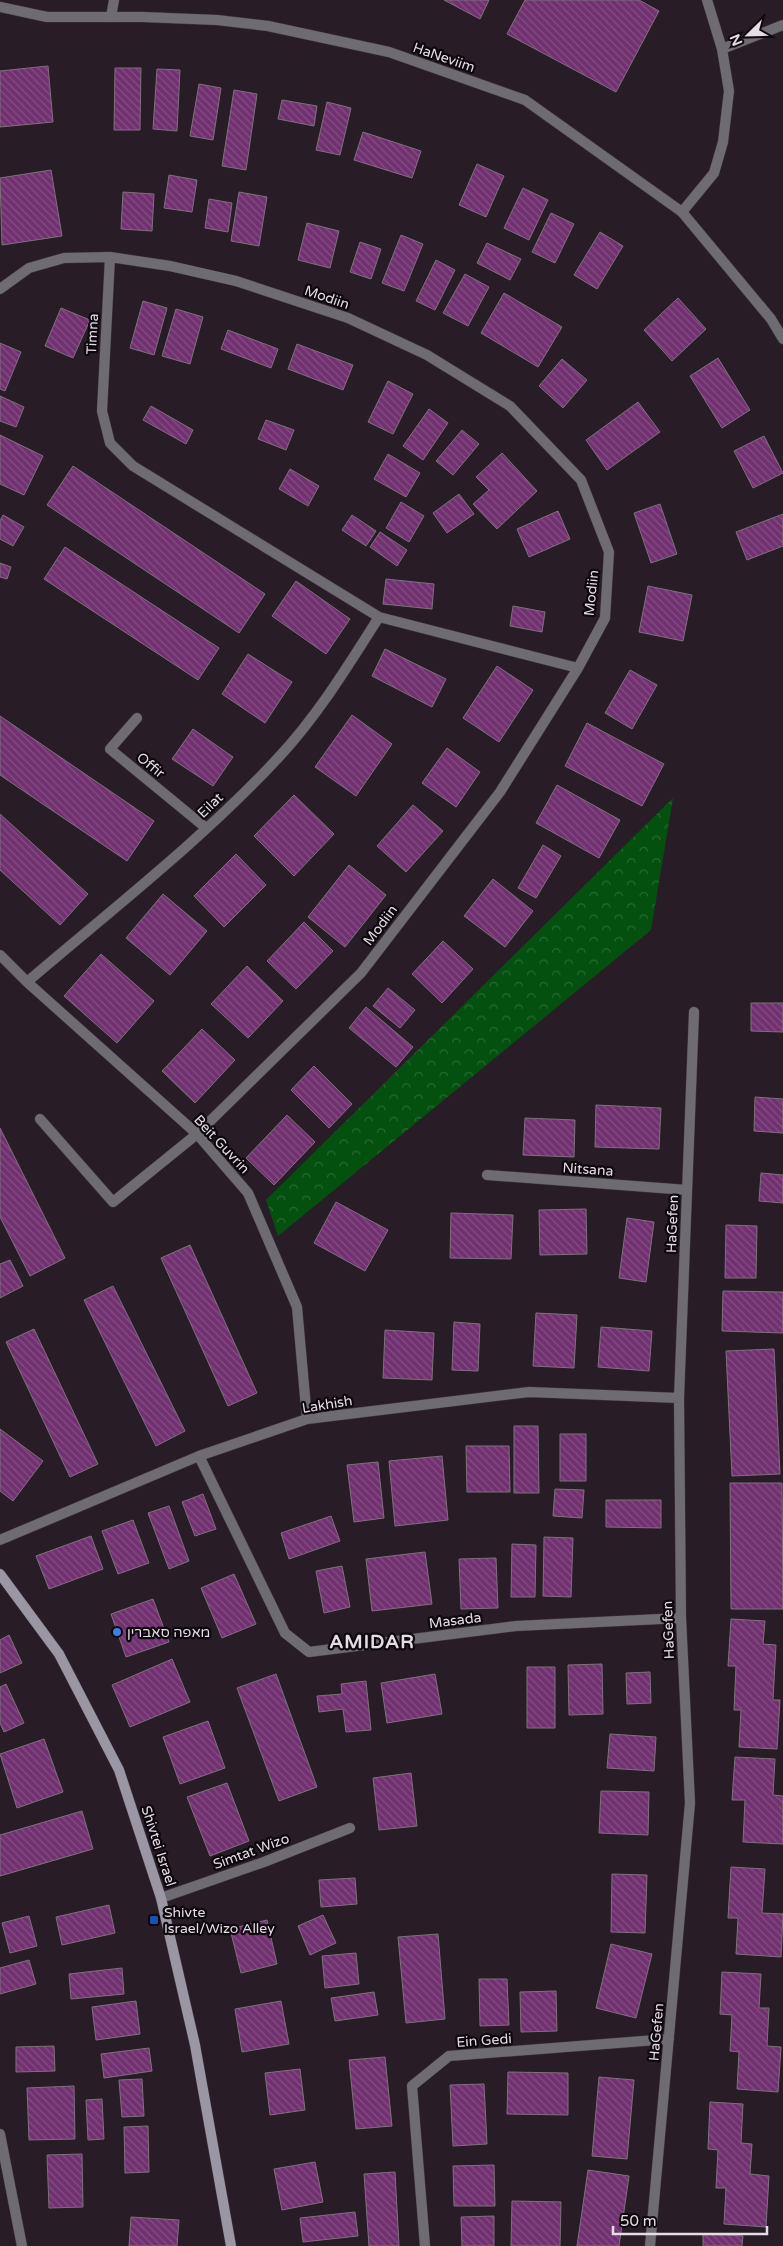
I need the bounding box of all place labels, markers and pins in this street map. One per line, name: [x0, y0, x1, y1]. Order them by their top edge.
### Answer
place label: מאפה סאברין: [127, 1624, 210, 1641]
marker: מאפה סאברין: [111, 1626, 123, 1638]
place label: Shivte Israel/Wizo Alley: [164, 1904, 275, 1937]
marker: Shivte Israel/Wizo Alley: [148, 1914, 160, 1926]

